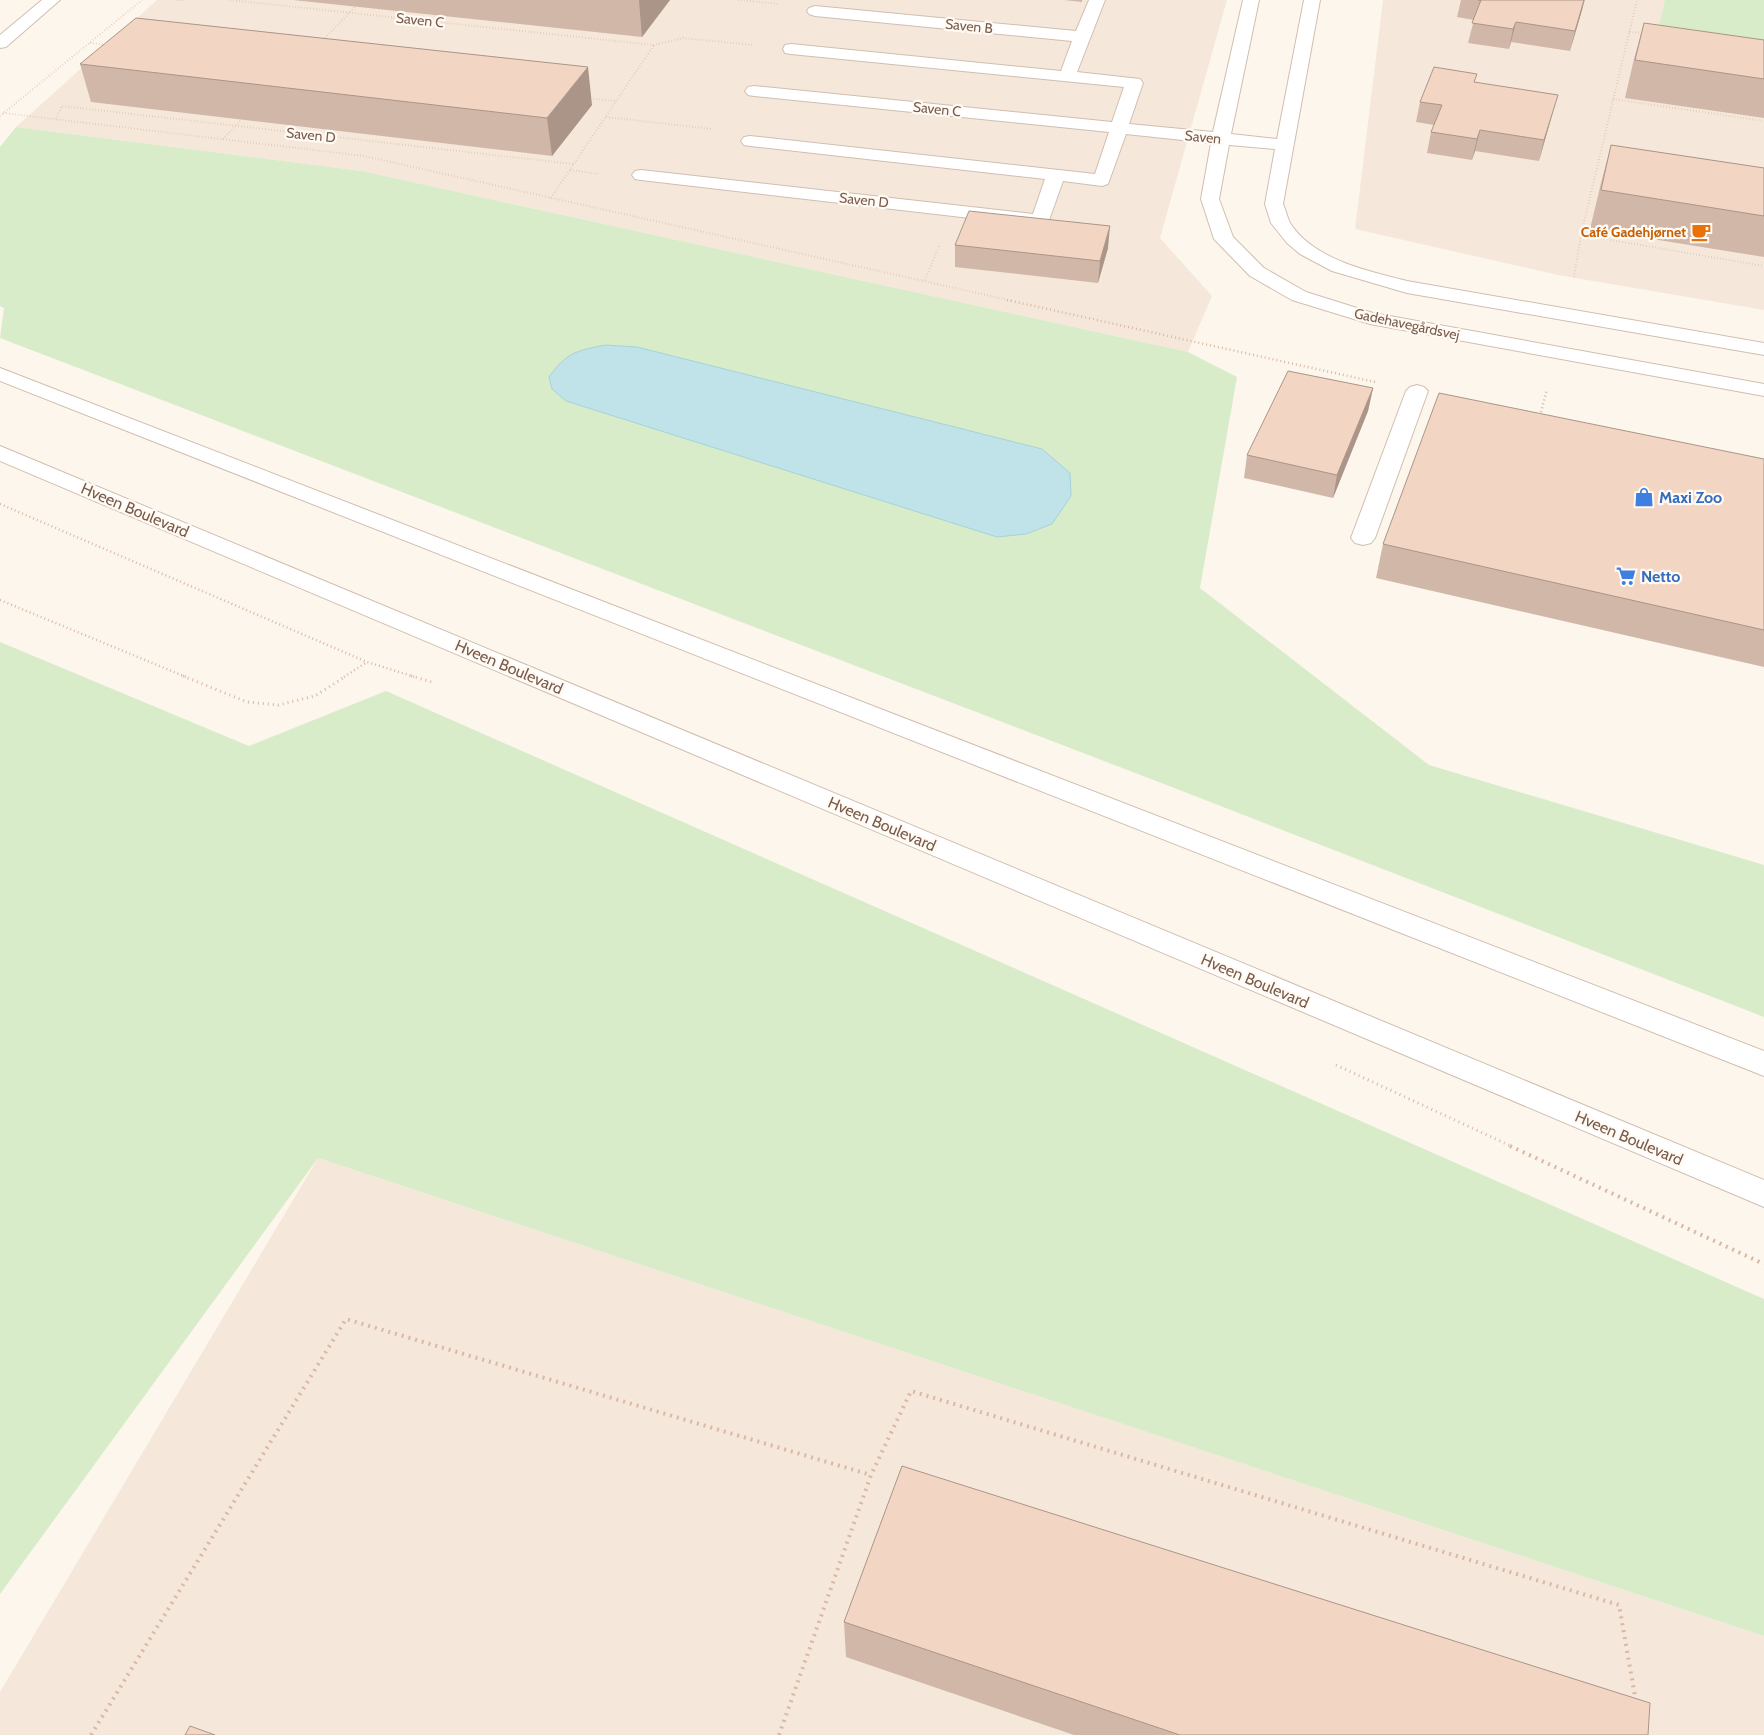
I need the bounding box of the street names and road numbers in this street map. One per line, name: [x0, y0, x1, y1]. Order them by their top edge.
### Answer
street label: Saven C: [395, 9, 445, 32]
street label: Saven B: [944, 15, 994, 37]
street label: Saven C: [912, 98, 962, 121]
street label: Saven D: [285, 123, 337, 147]
street label: Saven: [1184, 126, 1222, 148]
street label: Saven D: [838, 188, 890, 212]
street label: Gadehavegårdsvej: [1353, 304, 1461, 344]
street label: Hveen Boulevard: [78, 479, 192, 541]
street label: Hveen Boulevard: [452, 636, 566, 698]
street label: Hveen Boulevard: [825, 793, 939, 855]
street label: Hveen Boulevard: [1198, 950, 1312, 1012]
street label: Hveen Boulevard: [1572, 1107, 1686, 1169]

